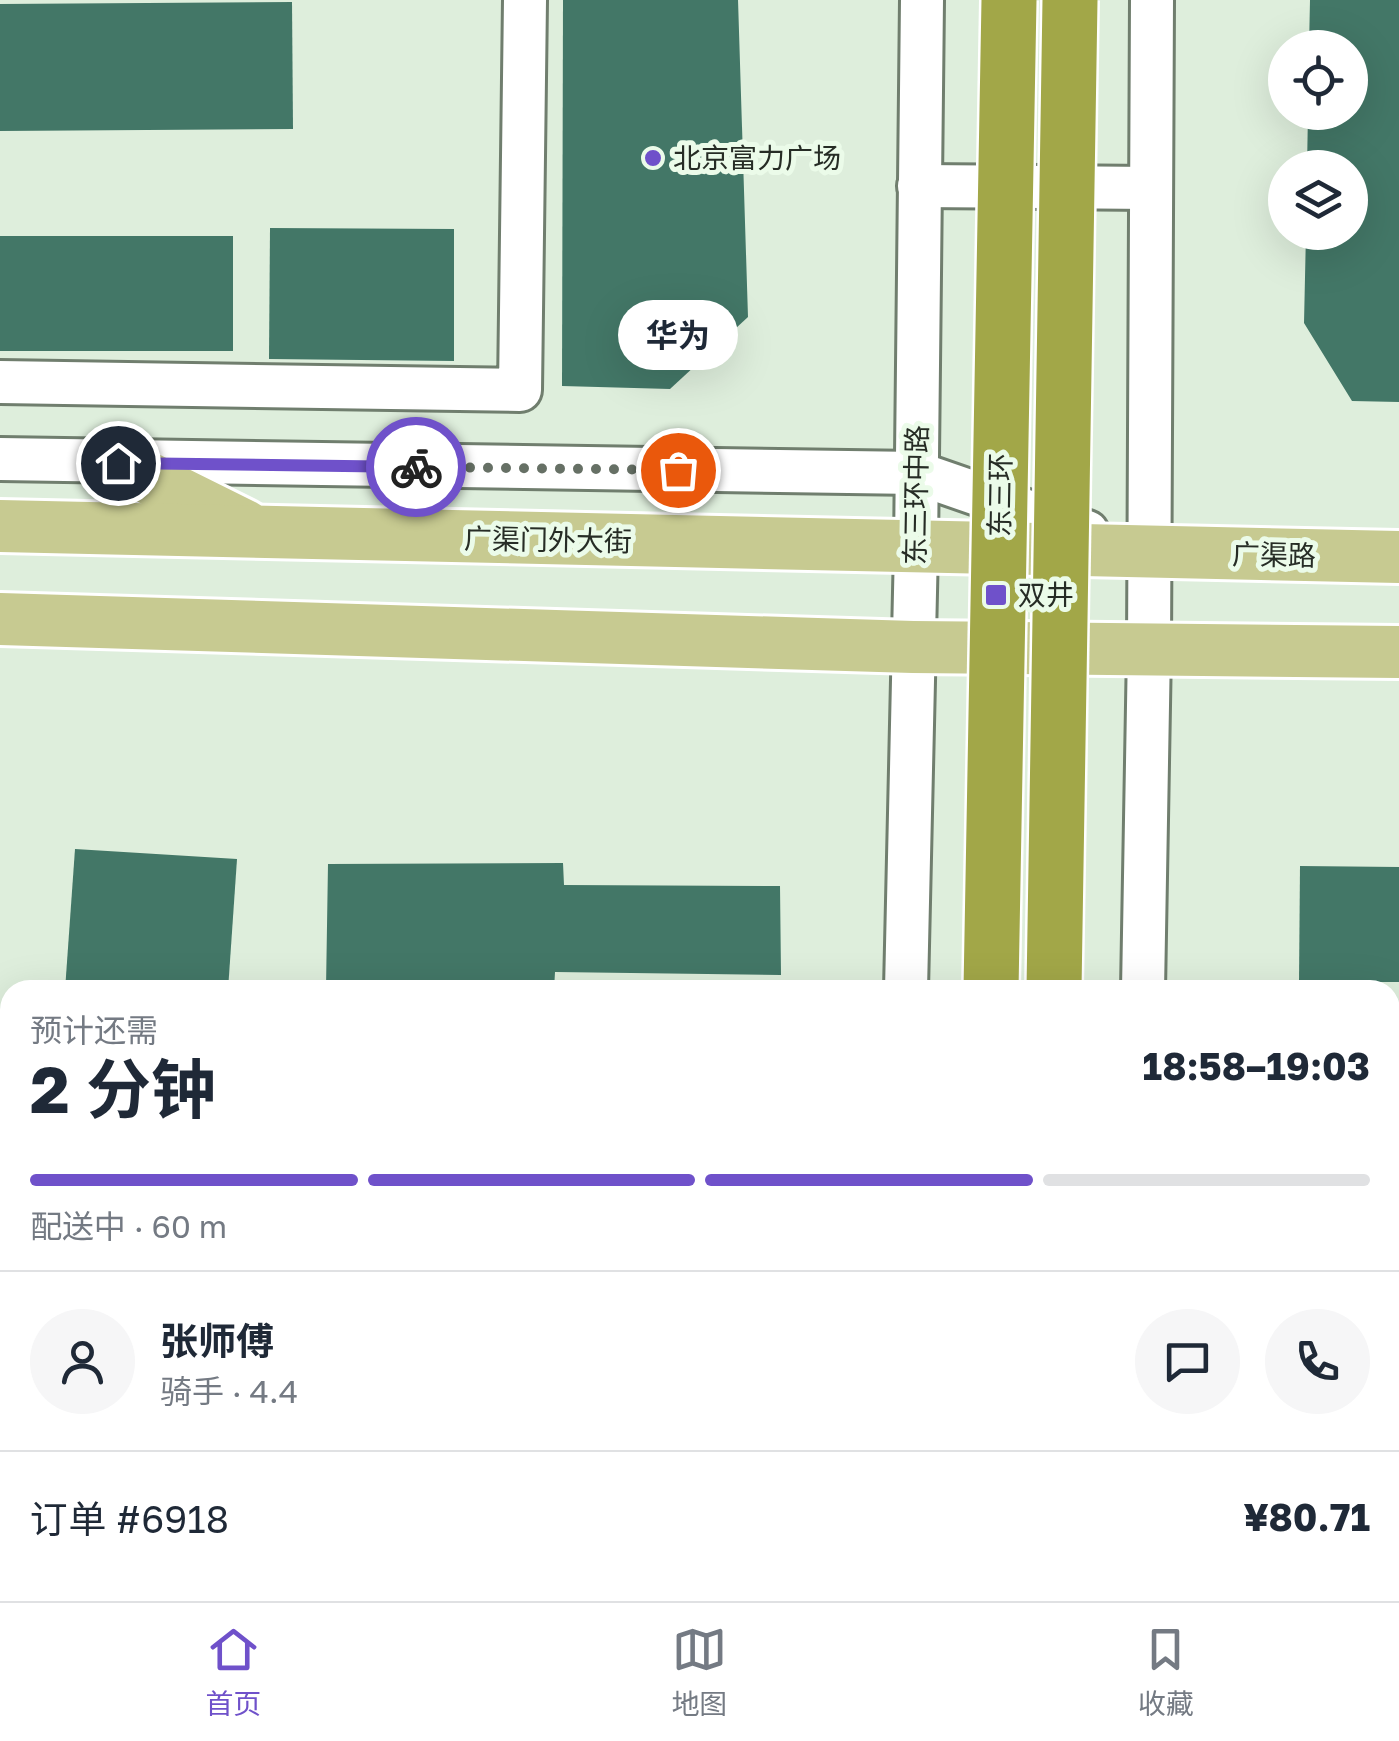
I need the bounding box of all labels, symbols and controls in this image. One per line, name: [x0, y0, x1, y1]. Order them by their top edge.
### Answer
map controls: [1268, 30, 1368, 250]
button: locate: [1268, 30, 1368, 130]
place label: 北京富力广场: [673, 141, 841, 174]
marker: 北京富力广场: [642, 147, 664, 169]
button: layers: [1268, 150, 1368, 250]
callout: 华为: [618, 300, 738, 370]
text: 华为: [646, 316, 710, 354]
courier: [366, 417, 466, 517]
pin: [76, 421, 161, 506]
street label: 东三环中路: [898, 425, 933, 565]
pin: [636, 428, 721, 513]
icon: home: [91, 436, 146, 491]
icon: bike: [389, 440, 444, 495]
icon: bag: [651, 443, 706, 498]
street label: 东三环: [982, 453, 1017, 537]
street label: 广渠门外大街: [464, 522, 632, 557]
street label: 广渠路: [1232, 537, 1316, 572]
place label: 双井: [1018, 578, 1074, 611]
marker: 双井: [983, 582, 1009, 608]
text: 预计还需: [30, 1011, 158, 1049]
text: 18:58–19:03: [1143, 1043, 1370, 1088]
text: 2 分钟: [30, 1049, 216, 1127]
text: 配送中 · 60 m: [30, 1207, 227, 1245]
button: person: [30, 1309, 135, 1414]
button: chat: [1135, 1309, 1240, 1414]
button: phone: [1265, 1309, 1370, 1414]
text: 张师傅: [160, 1318, 274, 1363]
text: 骑手 · 4.4: [160, 1372, 298, 1410]
text: ¥80.71: [1243, 1494, 1370, 1539]
text: 订单 #6918: [30, 1496, 229, 1541]
tab: 首页: [205, 1622, 261, 1722]
tab: 地图: [671, 1622, 728, 1722]
tab: 收藏: [1138, 1622, 1194, 1722]

